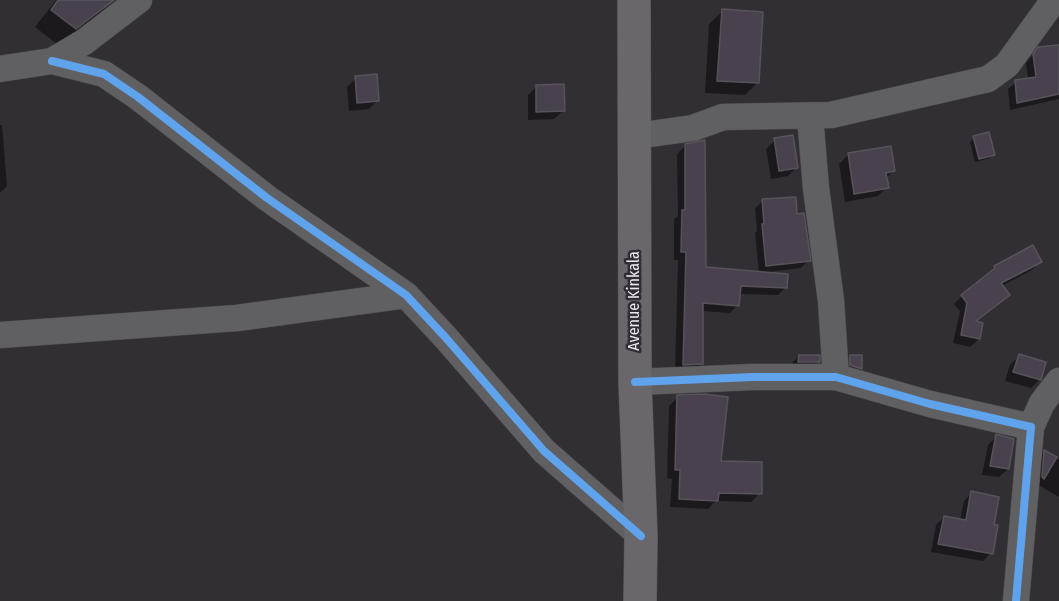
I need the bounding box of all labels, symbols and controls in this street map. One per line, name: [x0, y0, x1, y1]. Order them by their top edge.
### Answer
street label: Avenue Kinkala: [625, 251, 645, 351]

